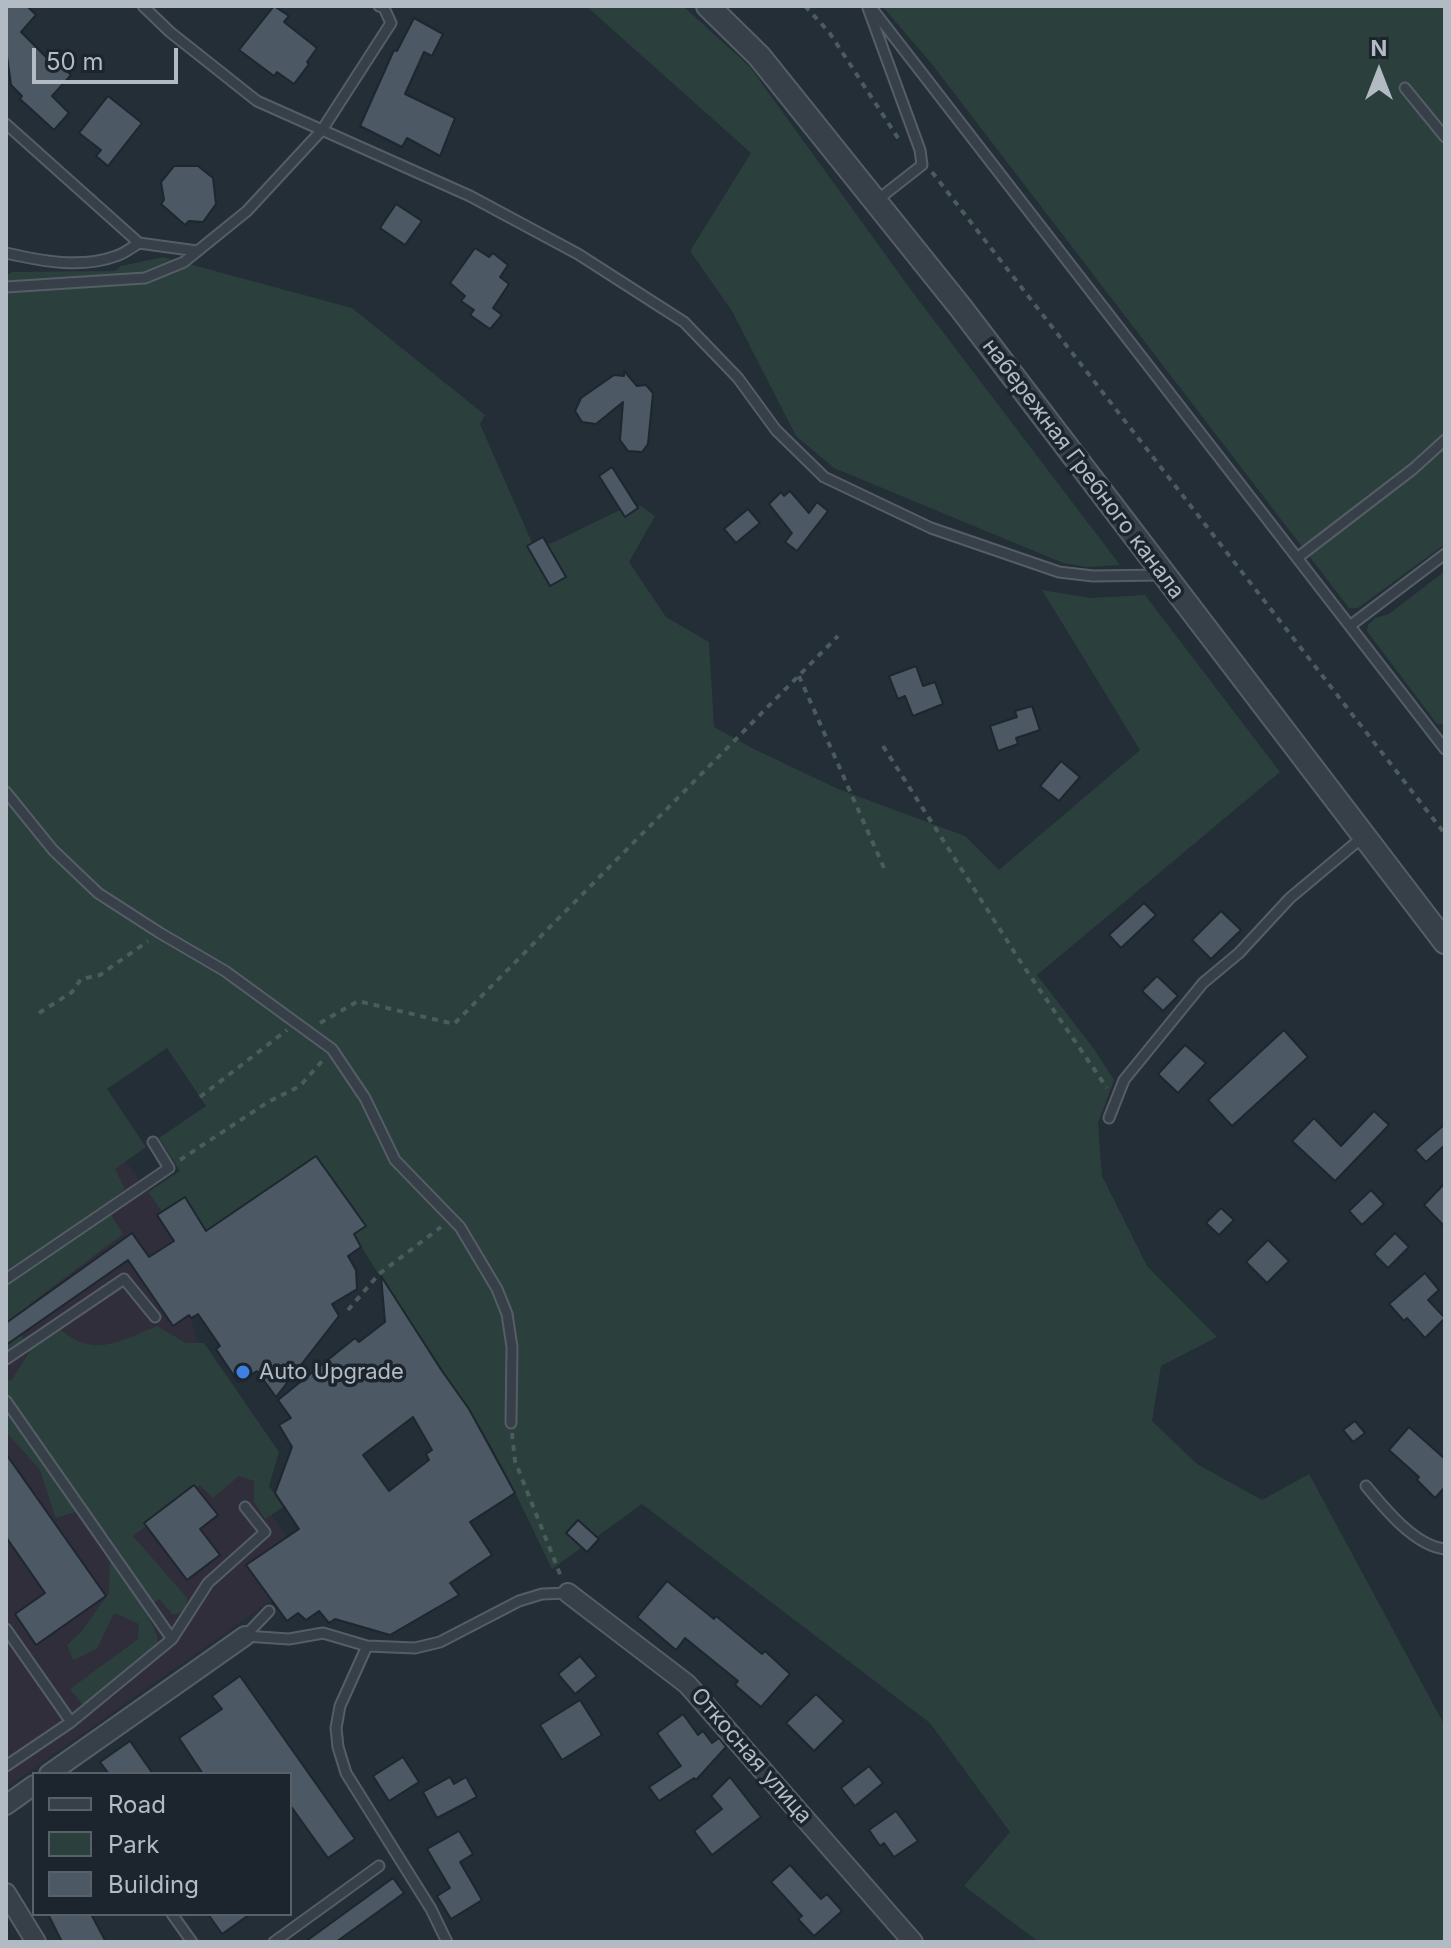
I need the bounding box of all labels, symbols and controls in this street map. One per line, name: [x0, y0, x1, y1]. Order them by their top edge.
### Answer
scale bar: [36, 32, 182, 82]
north arrow: [1339, 32, 1419, 112]
text: N: [1371, 35, 1387, 61]
text: 50 m: [46, 47, 104, 76]
street label: набережная Гребного канала: [977, 334, 1189, 604]
place label: Auto Upgrade: [259, 1359, 404, 1385]
marker: Auto Upgrade: [234, 1363, 252, 1381]
street label: Откосная улица: [685, 1683, 817, 1829]
legend: [32, 1772, 292, 1916]
text: Road: [108, 1790, 166, 1819]
text: Park: [108, 1830, 159, 1859]
text: Building: [108, 1870, 199, 1899]

